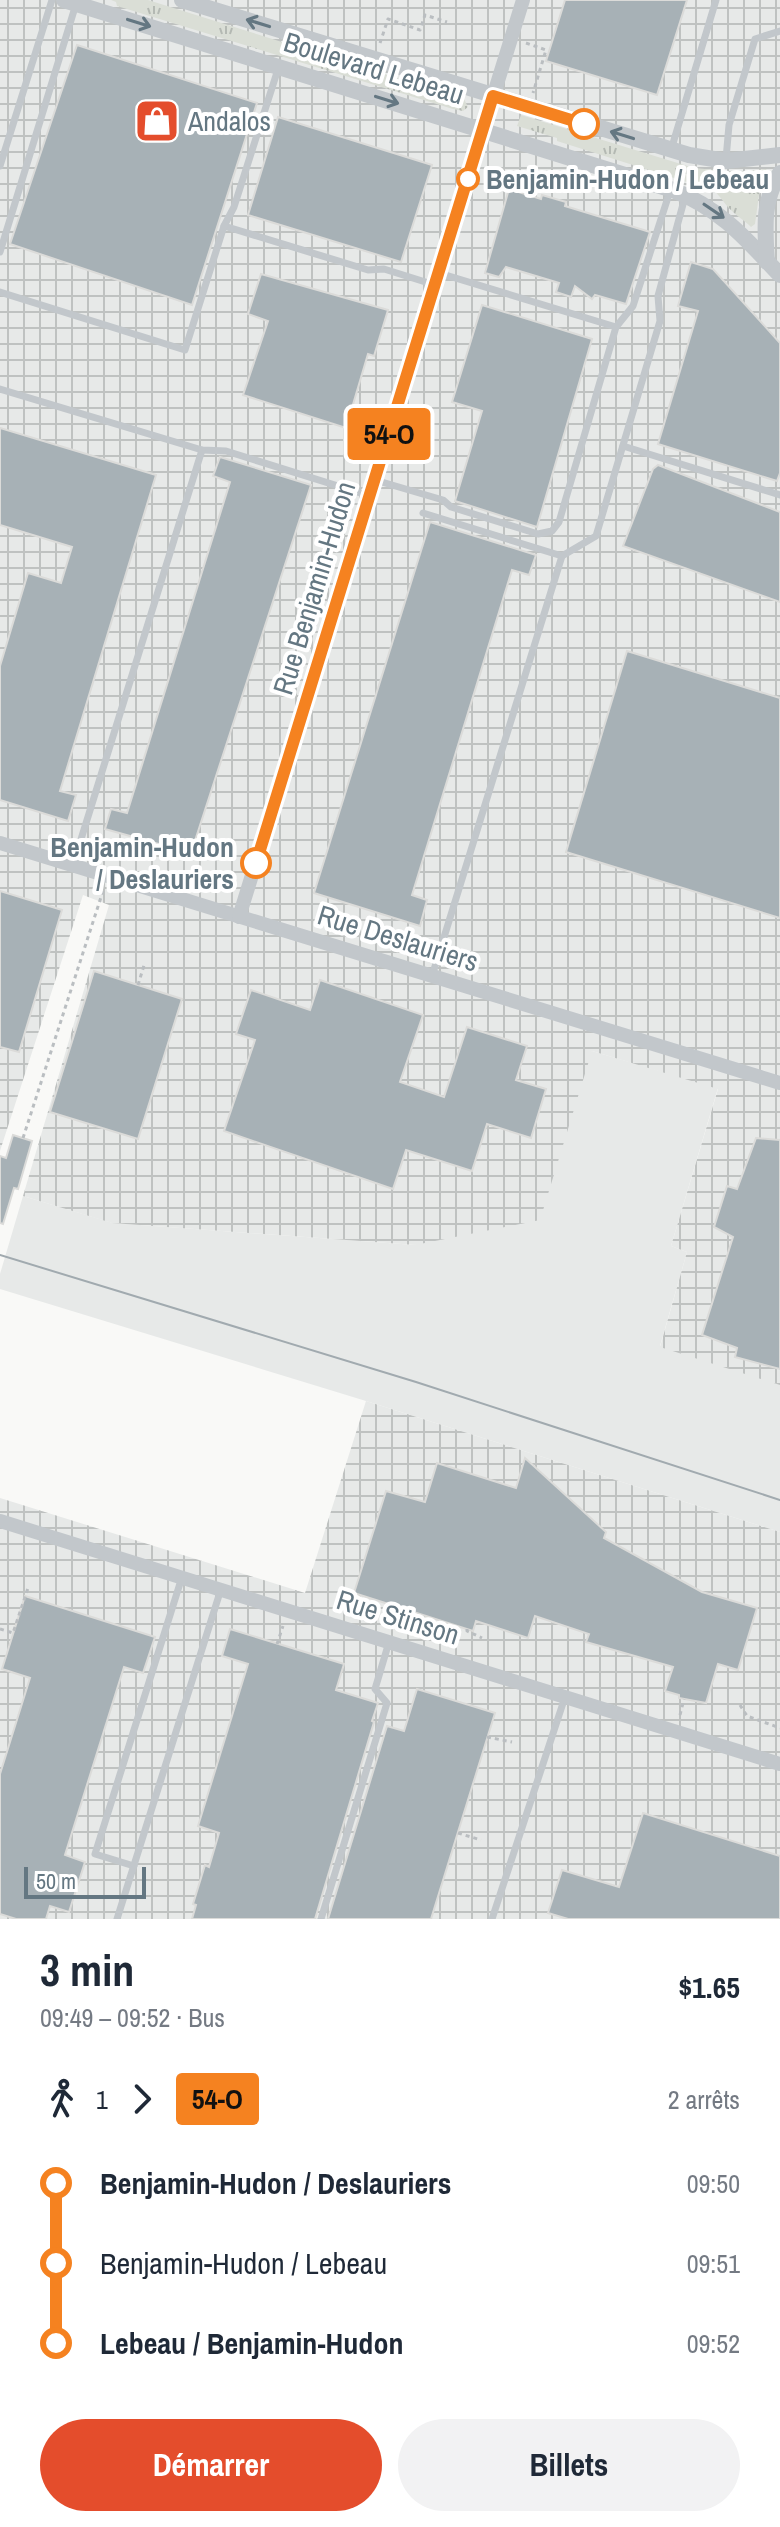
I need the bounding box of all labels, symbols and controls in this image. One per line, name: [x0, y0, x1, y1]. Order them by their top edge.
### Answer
one-way arrow: [246, 15, 271, 29]
one-way arrow: [125, 16, 151, 31]
street label: Boulevard Lebeau: [279, 23, 469, 113]
one-way arrow: [374, 93, 399, 108]
shop icon: Andalos: [133, 97, 181, 145]
place label: Andalos: [187, 102, 271, 140]
unlabelled marker: [569, 109, 599, 139]
one-way arrow: [610, 127, 635, 141]
place label: Benjamin-Hudon / Lebeau: [486, 160, 769, 198]
marker: Benjamin-Hudon / Lebeau: [457, 168, 479, 190]
one-way arrow: [703, 203, 725, 219]
line badge: 54-O: [333, 408, 445, 460]
text: 54-O: [363, 415, 415, 453]
street label: Rue Benjamin-Hudon: [264, 477, 364, 699]
place label: Benjamin-Hudon / Deslauriers: [50, 828, 234, 898]
marker: Benjamin-Hudon / Deslauriers: [241, 848, 271, 878]
street label: Rue Deslauriers: [313, 896, 483, 980]
street label: Rue Stinson: [332, 1580, 464, 1654]
scale bar: [24, 1863, 146, 1899]
text: 50 m: [36, 1866, 76, 1896]
text: 3 min: [40, 1940, 134, 2000]
text: $1.65: [678, 1967, 740, 2007]
text: 09:49 – 09:52 · Bus: [40, 2000, 225, 2035]
icon: walk: [40, 2077, 84, 2121]
icon: forward: [120, 2077, 164, 2121]
text: 54-O: [192, 2080, 243, 2118]
text: 1: [96, 2082, 108, 2117]
text: 2 arrêts: [668, 2082, 740, 2117]
text: Benjamin-Hudon / Deslauriers: [100, 2163, 451, 2203]
text: 09:50: [687, 2166, 740, 2201]
text: Benjamin-Hudon / Lebeau: [100, 2243, 387, 2283]
text: 09:51: [687, 2246, 740, 2281]
text: Lebeau / Benjamin-Hudon: [100, 2323, 403, 2363]
text: 09:52: [687, 2326, 740, 2361]
button: Démarrer: [40, 2419, 382, 2511]
button: Billets: [398, 2419, 740, 2511]

